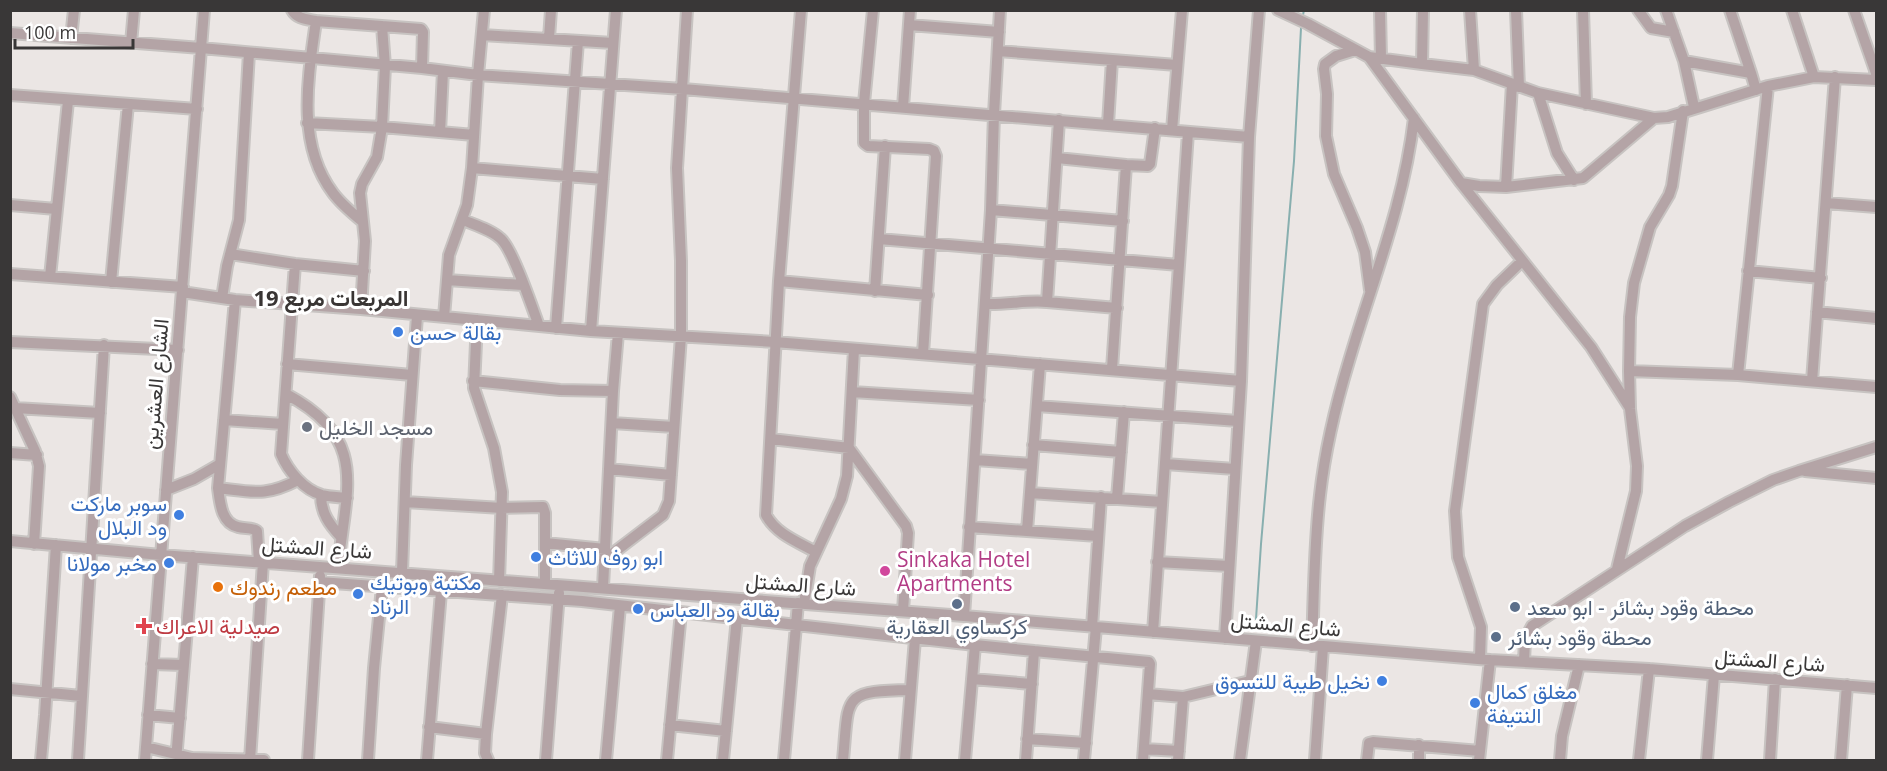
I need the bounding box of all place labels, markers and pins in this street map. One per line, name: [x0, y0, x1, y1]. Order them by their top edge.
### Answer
place label: بقالة حسن: [410, 318, 501, 346]
marker: بقالة حسن: [391, 325, 405, 339]
place label: مسجد الخليل: [319, 413, 433, 441]
marker: مسجد الخليل: [300, 420, 314, 434]
place label: سوبر ماركت ود البلال: [71, 489, 167, 541]
marker: سوبر ماركت ود البلال: [172, 508, 186, 522]
place label: ابو روف للاثاث: [548, 543, 663, 571]
place label: Sinkaka Hotel Apartments: [897, 545, 1030, 597]
place label: مخبر مولانا: [67, 549, 157, 577]
marker: ابو روف للاثاث: [529, 550, 543, 564]
marker: مخبر مولانا: [162, 556, 176, 570]
marker: Sinkaka Hotel Apartments: [878, 564, 892, 578]
place label: مكتبة وبوتيك الرناد: [370, 568, 481, 620]
place label: مطعم رندوك: [230, 573, 337, 602]
marker: مطعم رندوك: [211, 580, 225, 594]
marker: مكتبة وبوتيك الرناد: [351, 587, 365, 601]
place label: محطة وقود بشائر - ابو سعد: [1527, 593, 1754, 621]
place label: بقالة ود العباس: [650, 595, 780, 623]
marker: كركساوي العقارية: [950, 597, 964, 611]
marker: محطة وقود بشائر - ابو سعد: [1508, 600, 1522, 614]
marker: بقالة ود العباس: [631, 602, 645, 616]
place label: صيدلية الاعراك: [156, 612, 280, 640]
place label: كركساوي العقارية: [886, 612, 1028, 644]
marker: صيدلية الاعراك: [137, 619, 151, 633]
place label: محطة وقود بشائر: [1507, 623, 1652, 651]
marker: محطة وقود بشائر: [1489, 630, 1503, 644]
place label: نخيل طيبة للتسوق: [1215, 667, 1370, 695]
marker: نخيل طيبة للتسوق: [1375, 674, 1389, 688]
place label: مغلق كمال النتيفة: [1487, 677, 1577, 729]
marker: مغلق كمال النتيفة: [1468, 696, 1482, 710]

